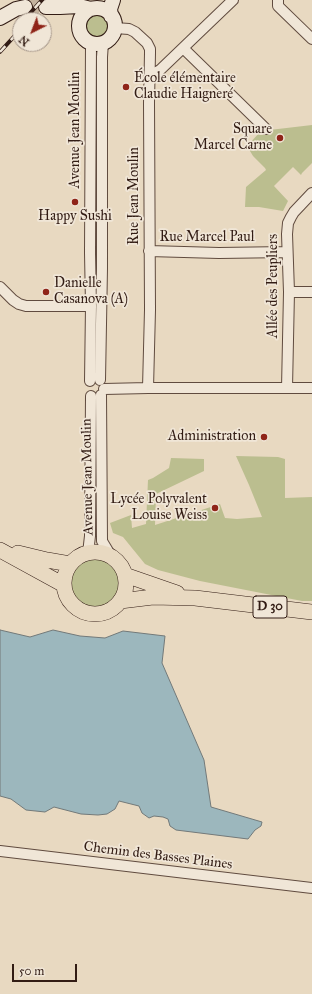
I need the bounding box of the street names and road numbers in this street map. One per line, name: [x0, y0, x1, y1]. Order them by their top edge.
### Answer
street label: Avenue Jean Moulin: [68, 72, 84, 188]
street label: Rue Jean Moulin: [127, 147, 143, 245]
street label: Rue Marcel Paul: [159, 230, 255, 246]
street label: Allée des Peupliers: [266, 234, 282, 338]
street label: Avenue Jean Moulin: [79, 418, 97, 536]
road number: D 30: [253, 596, 287, 618]
street label: Chemin des Basses Plaines: [83, 839, 233, 873]

